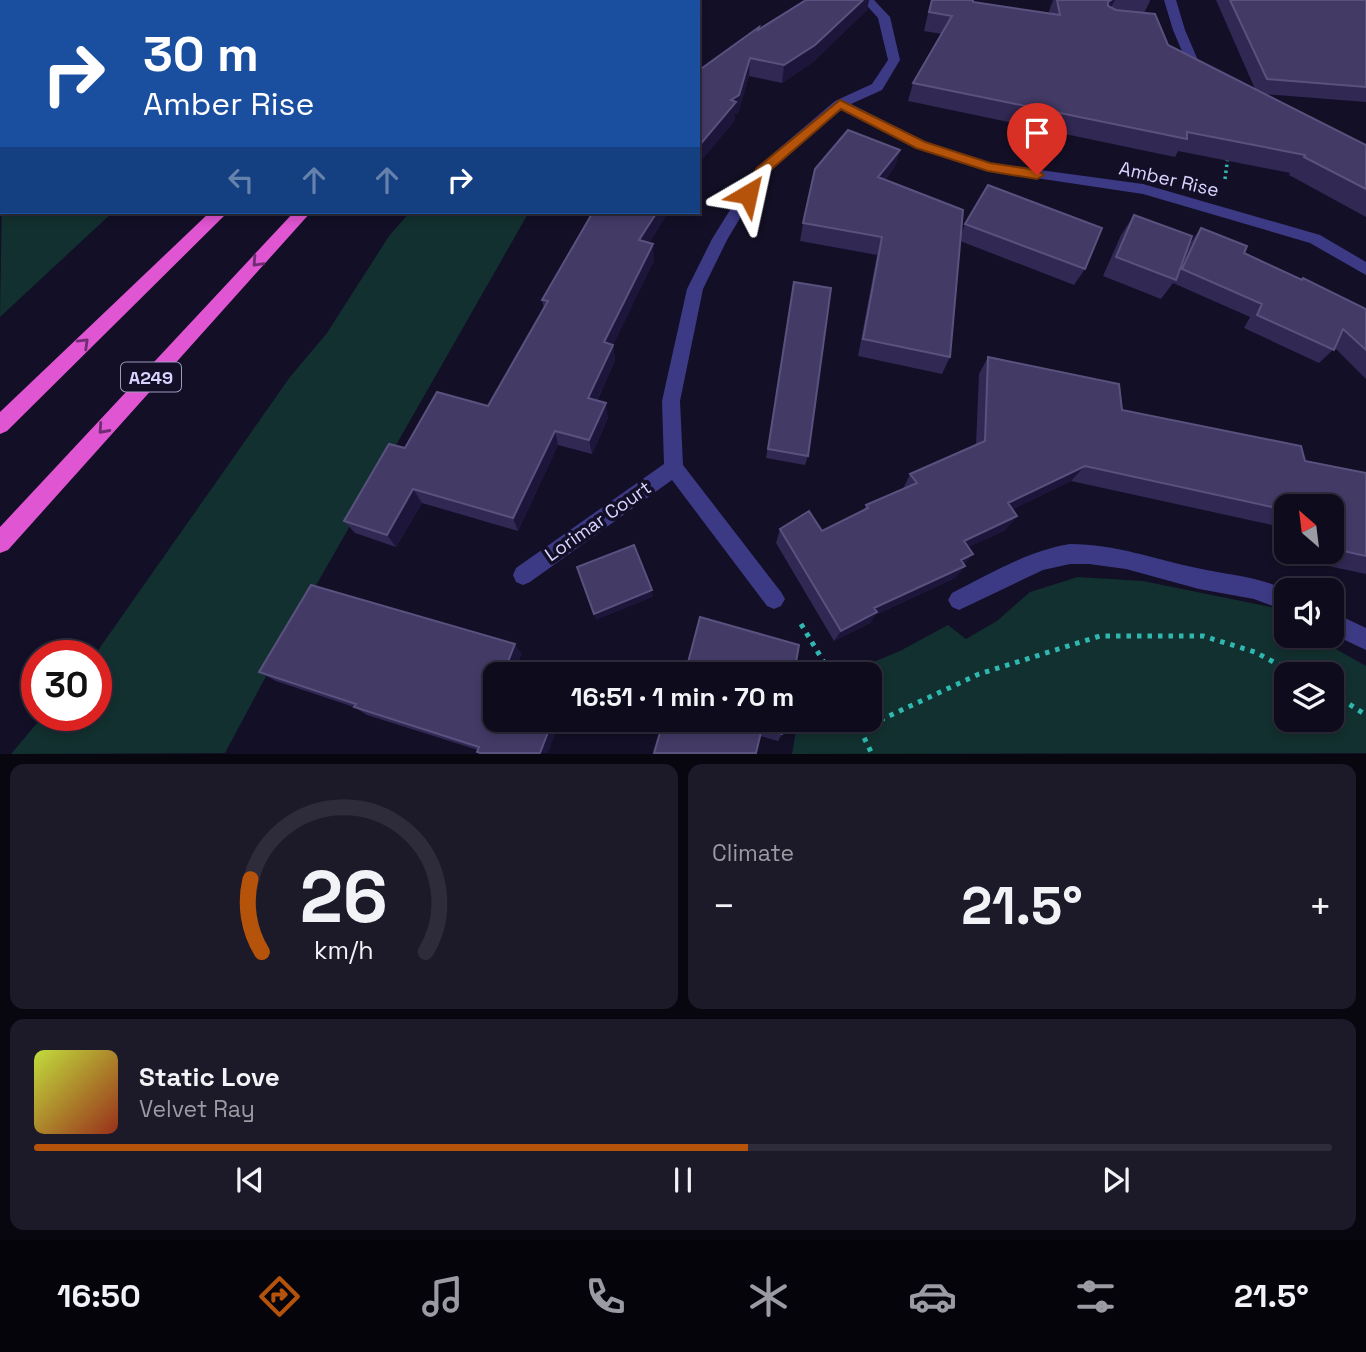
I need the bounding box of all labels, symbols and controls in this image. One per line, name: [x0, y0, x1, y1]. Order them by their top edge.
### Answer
text: 30 m: [143, 23, 259, 85]
icon: right: [28, 28, 119, 119]
text: Amber Rise: [143, 84, 314, 124]
pin: [1007, 103, 1067, 175]
icon: arrive: [1018, 114, 1056, 152]
street label: Amber Rise: [1117, 155, 1221, 203]
position arrow: [711, 157, 785, 231]
icon: left: [222, 161, 260, 199]
icon: ahead: [295, 161, 333, 199]
icon: ahead: [368, 161, 406, 199]
icon: right: [441, 161, 479, 199]
one-way arrow: [252, 254, 265, 267]
one-way arrow: [76, 339, 89, 352]
road number: A249: [121, 362, 181, 391]
one-way arrow: [99, 421, 111, 434]
street label: Lorimar Court: [540, 475, 656, 567]
north arrow: [1274, 494, 1344, 564]
map controls: [1274, 494, 1344, 732]
button: sound: [1274, 578, 1344, 648]
speed limit sign: 30: [21, 640, 112, 731]
button: layers: [1274, 662, 1344, 732]
text: 16:51 · 1 min · 70 m: [571, 680, 794, 714]
text: Climate: [712, 838, 794, 868]
text: 26: [300, 851, 388, 944]
text: 21.5°: [961, 873, 1083, 939]
text: −: [712, 882, 736, 930]
text: +: [1308, 882, 1332, 930]
text: km/h: [314, 934, 374, 966]
text: Static Love: [139, 1060, 280, 1094]
text: Velvet Ray: [139, 1094, 255, 1124]
icon: previous: [231, 1161, 269, 1199]
icon: pause: [664, 1161, 702, 1199]
icon: next: [1097, 1161, 1135, 1199]
icon: directions: [255, 1272, 304, 1321]
icon: music: [418, 1272, 467, 1321]
icon: phone: [581, 1272, 630, 1321]
icon: climate: [744, 1272, 793, 1321]
icon: car: [908, 1272, 957, 1321]
icon: filters: [1071, 1272, 1120, 1321]
text: 16:50: [57, 1276, 141, 1316]
text: 21.5°: [1234, 1276, 1309, 1316]

